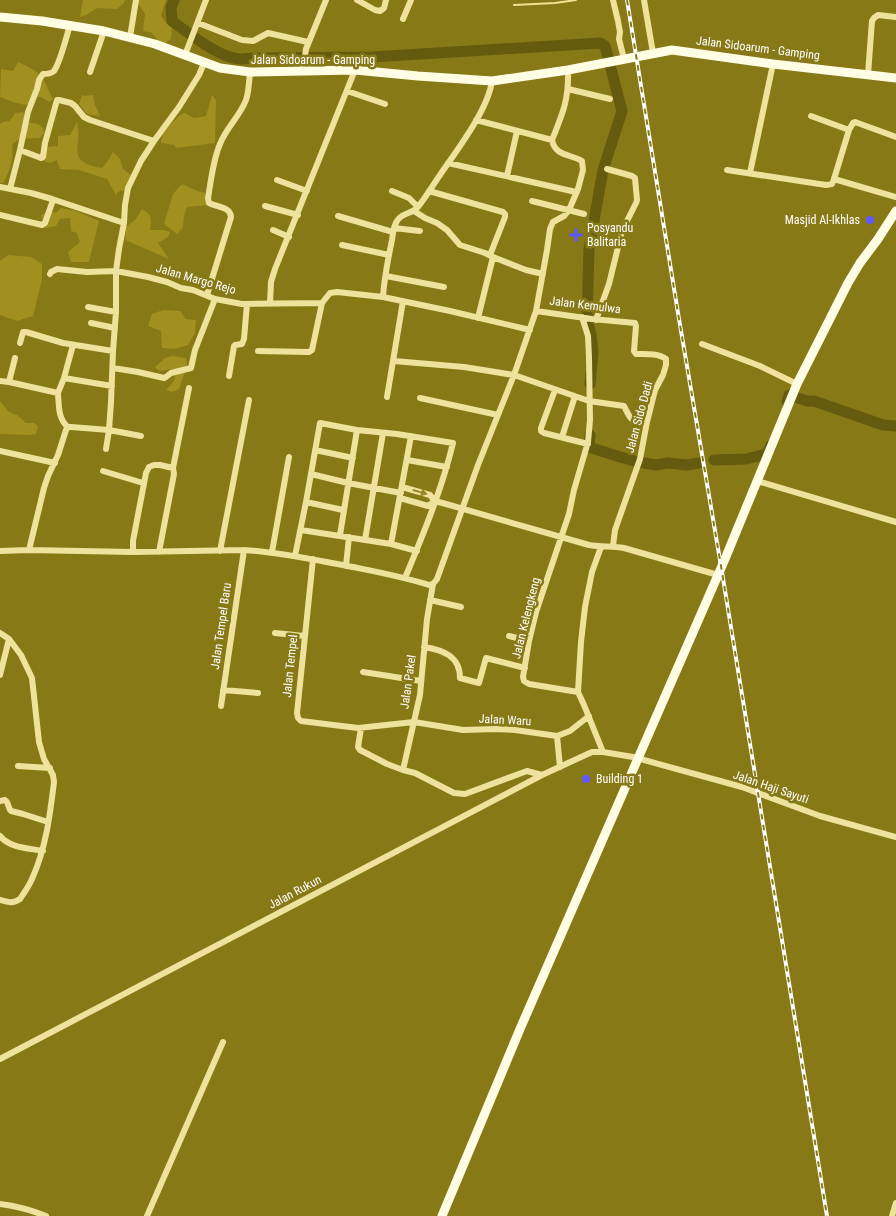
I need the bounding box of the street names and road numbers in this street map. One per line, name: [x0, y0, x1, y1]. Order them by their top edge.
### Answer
street label: Jalan Sidoarum - Gamping: [695, 33, 821, 63]
street label: Jalan Sidoarum - Gamping: [251, 53, 375, 67]
street label: Jalan Margo Rejo: [154, 261, 238, 297]
street label: Jalan Kemulwa: [549, 294, 622, 316]
street label: Jalan Sido Dadi: [623, 380, 655, 454]
street label: Jalan Kelengkeng: [509, 576, 543, 660]
street label: Jalan Tempel Baru: [208, 581, 234, 670]
street label: Jalan Tempel: [280, 634, 300, 698]
street label: Jalan Pakel: [397, 654, 419, 710]
street label: Jalan Waru: [478, 712, 532, 728]
street label: Jalan Haji Sayuti: [731, 768, 811, 806]
street label: Jalan Rukun: [266, 872, 324, 912]

